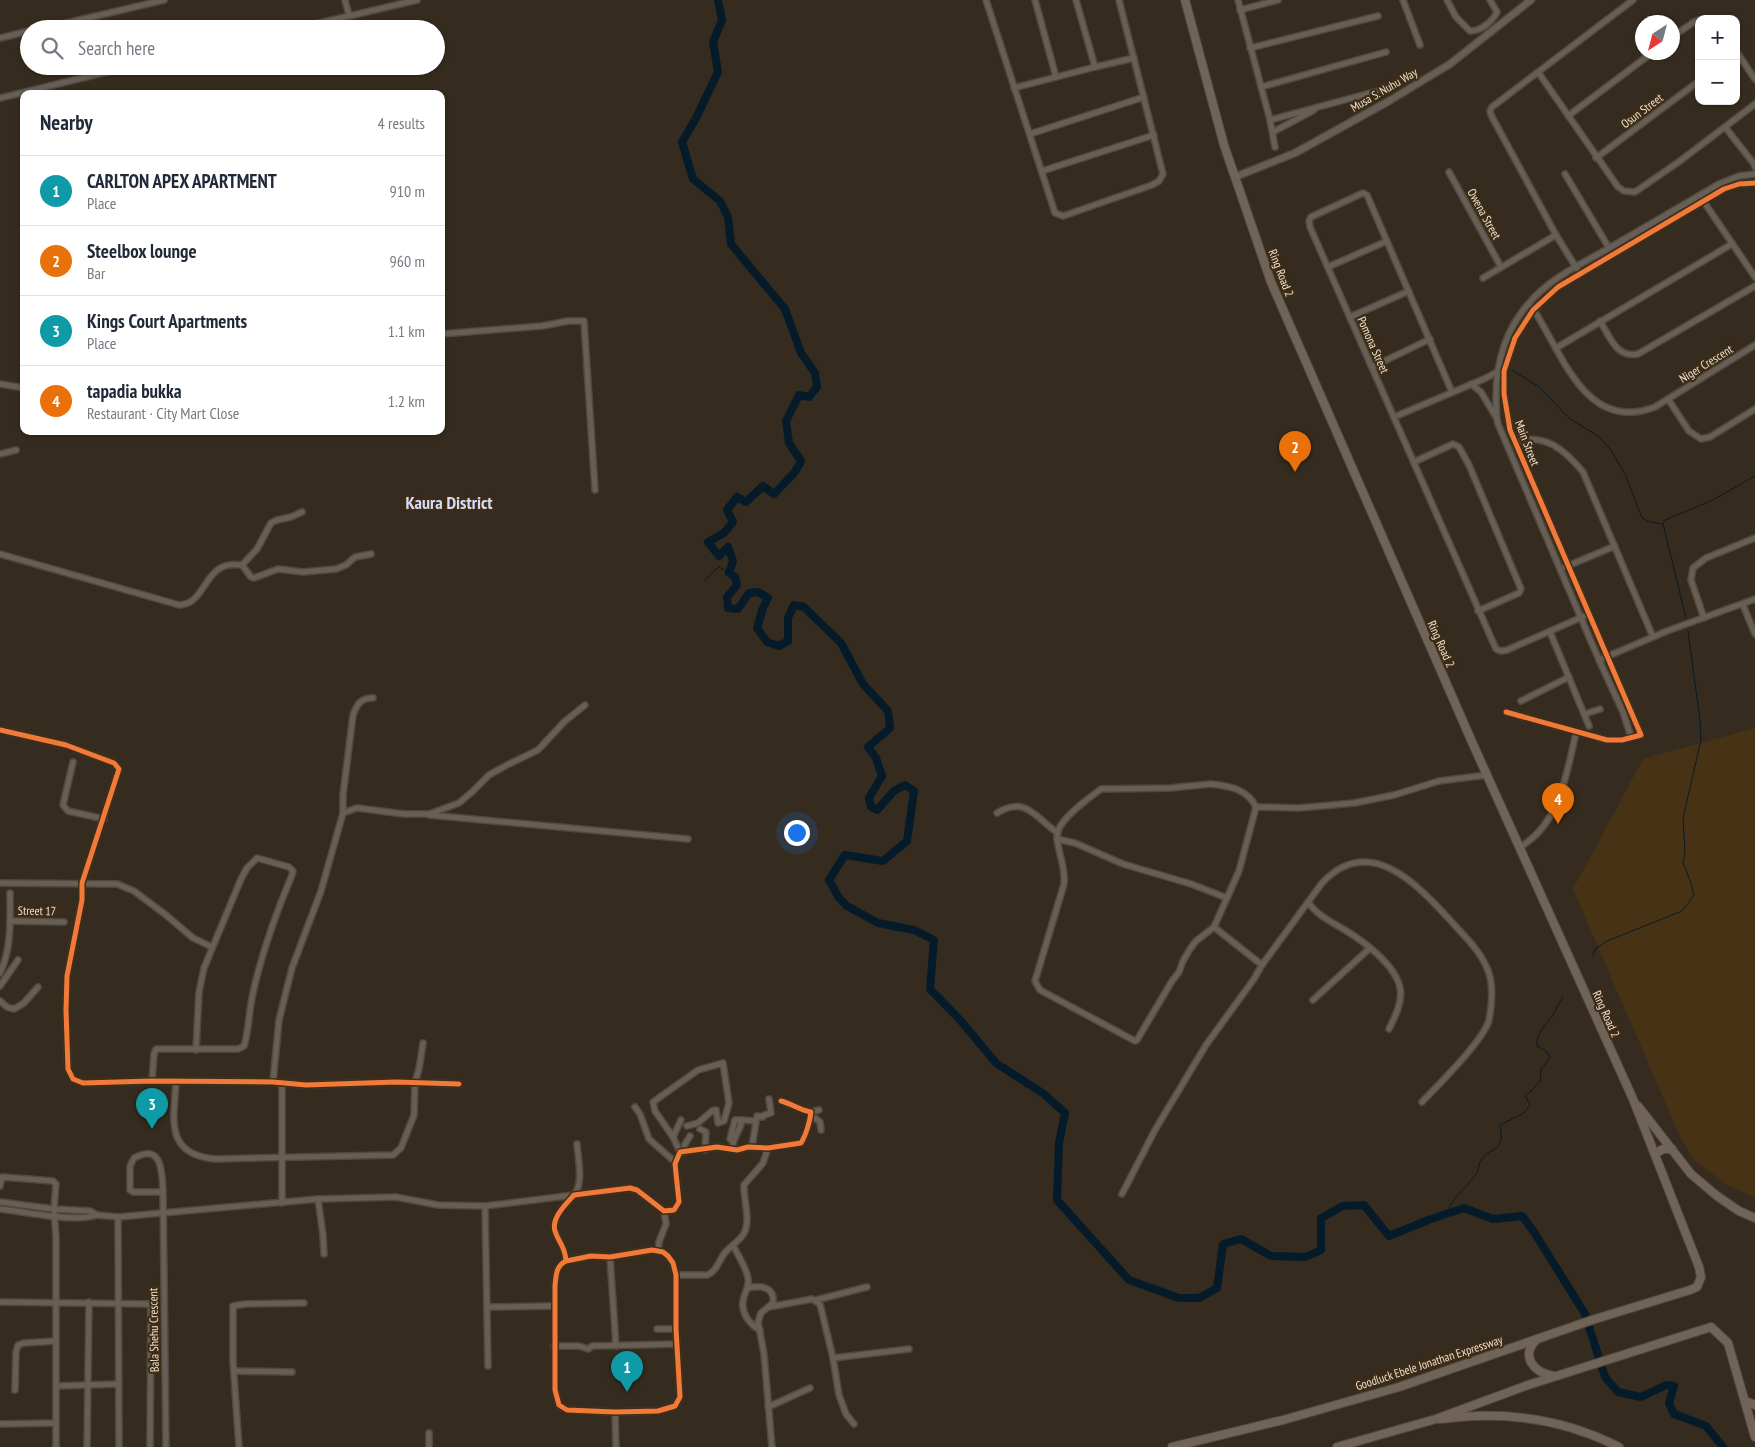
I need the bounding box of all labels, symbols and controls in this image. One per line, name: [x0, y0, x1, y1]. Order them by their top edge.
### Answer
north arrow: [1635, 15, 1680, 60]
map controls: [1695, 15, 1740, 105]
button: +: [1695, 15, 1740, 60]
search box: [20, 20, 445, 75]
icon: search: [38, 34, 66, 62]
text: Search here: [78, 36, 155, 60]
button: −: [1695, 60, 1740, 105]
street label: Musa S. Nuhu Way: [1348, 64, 1420, 115]
street label: Osun Street: [1618, 90, 1666, 131]
text: Nearby: [40, 109, 93, 136]
text: 4 results: [378, 113, 425, 133]
text: CARLTON APEX APARTMENT: [87, 169, 277, 193]
text: 1: [52, 181, 60, 201]
text: 910 m: [390, 181, 425, 201]
street label: Owena Street: [1464, 186, 1505, 242]
text: Place: [87, 193, 116, 213]
text: Steelbox lounge: [87, 239, 197, 263]
street label: Ring Road 2: [1266, 247, 1297, 299]
text: 2: [52, 251, 60, 271]
text: 960 m: [390, 251, 425, 271]
text: Bar: [87, 263, 105, 283]
text: Kings Court Apartments: [87, 309, 247, 333]
street label: Pomona Street: [1354, 314, 1393, 376]
text: 3: [52, 321, 60, 341]
text: 1.1 km: [388, 321, 425, 341]
text: Place: [87, 333, 116, 353]
street label: Niger Crescent: [1676, 341, 1736, 386]
text: tapadia bukka: [87, 379, 182, 403]
text: 4: [52, 391, 60, 411]
text: 1.2 km: [388, 391, 425, 411]
text: Restaurant · City Mart Close: [87, 403, 239, 423]
street label: Main Street: [1512, 418, 1543, 468]
pin: 2: [1279, 431, 1311, 472]
district label: Kaura District: [405, 491, 493, 514]
street label: Ring Road 2: [1424, 618, 1458, 670]
pin: 4: [1542, 783, 1574, 824]
your location: [784, 820, 810, 846]
street label: Street 17: [18, 903, 56, 918]
street label: Ring Road 2: [1589, 988, 1623, 1040]
pin: 3: [136, 1088, 168, 1129]
street label: Bala Shehu Crescent: [145, 1287, 162, 1372]
street label: Goodluck Ebele Jonathan Expressway: [1353, 1332, 1505, 1393]
pin: 1: [611, 1351, 643, 1392]

